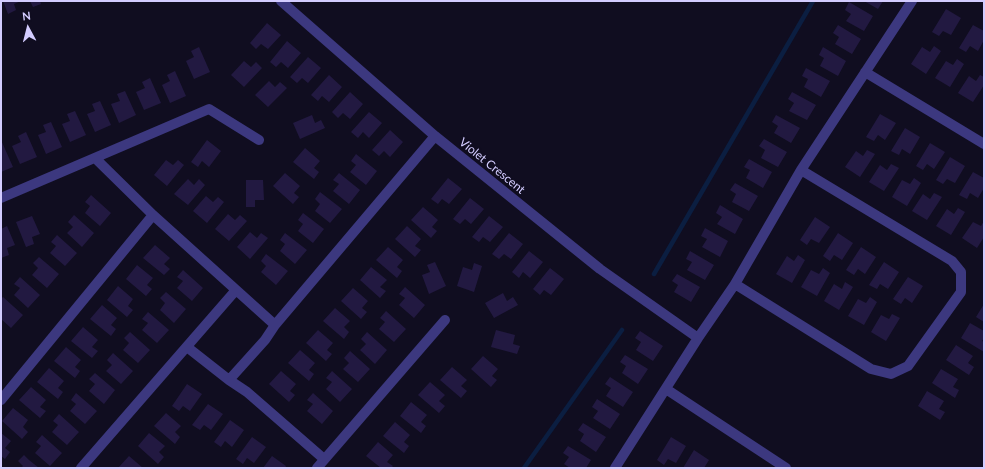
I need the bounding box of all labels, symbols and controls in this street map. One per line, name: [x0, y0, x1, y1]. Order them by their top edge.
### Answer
north arrow: [8, 8, 48, 48]
text: N: [21, 9, 31, 23]
street label: Violet Crescent: [456, 135, 528, 197]

